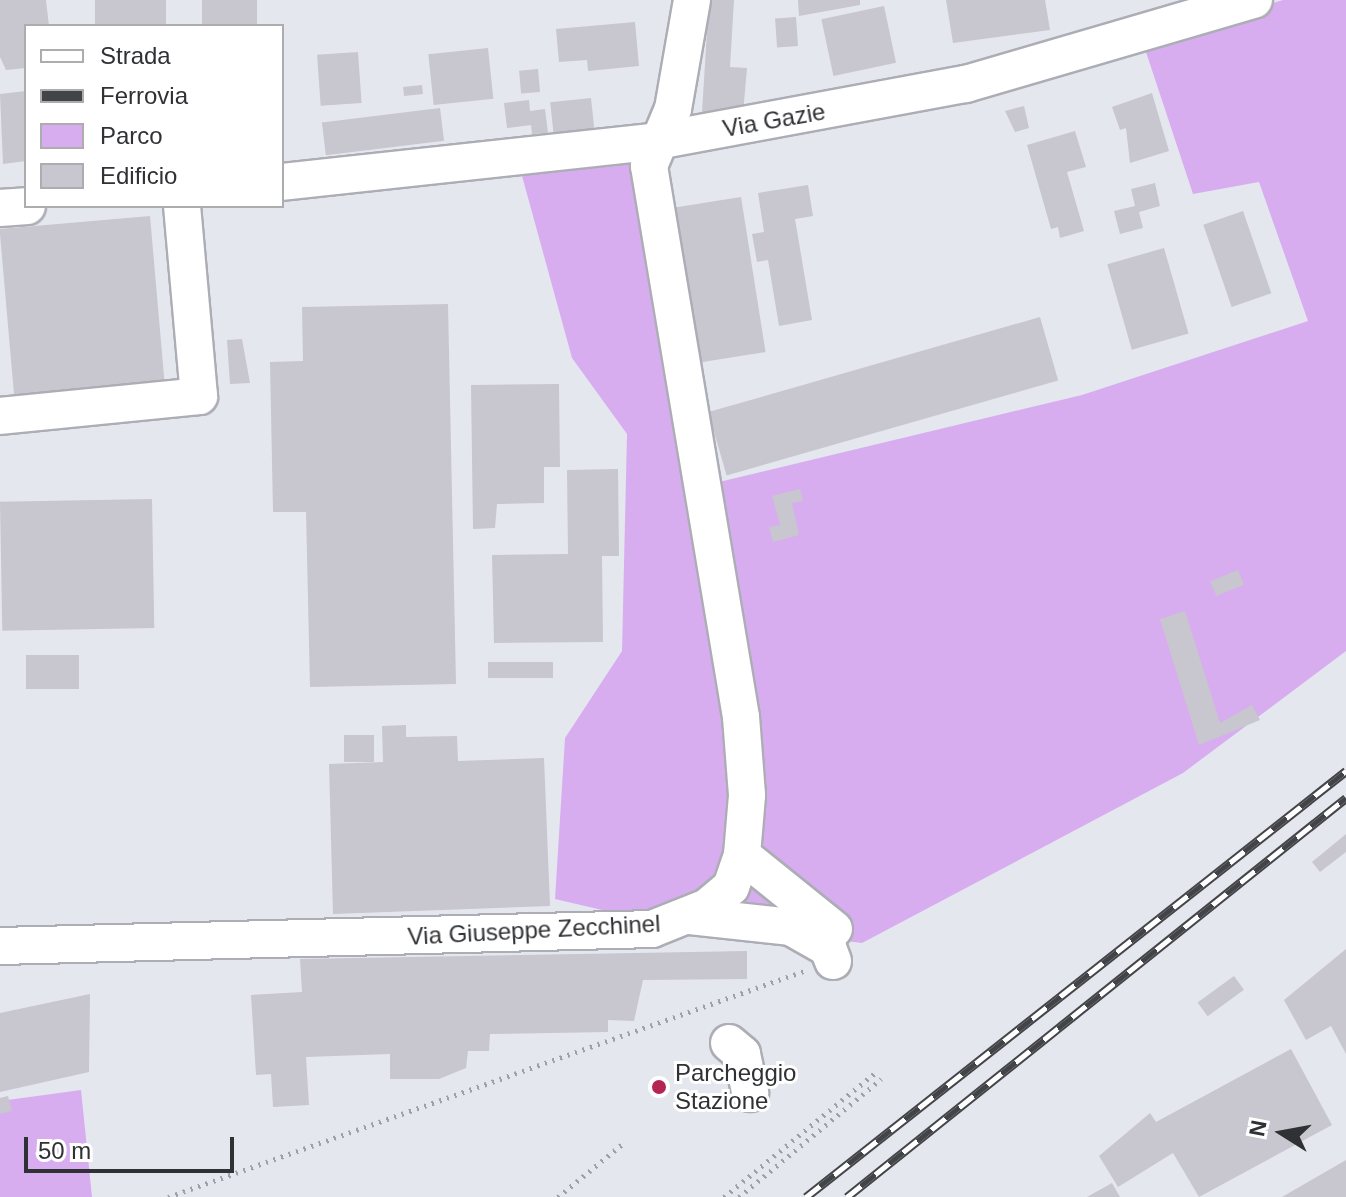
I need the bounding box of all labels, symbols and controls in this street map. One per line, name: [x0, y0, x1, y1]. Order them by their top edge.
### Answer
legend: [24, 24, 284, 208]
text: Strada: [100, 42, 171, 69]
text: Ferrovia: [100, 82, 188, 109]
street label: Via Gazie: [720, 97, 828, 143]
text: Parco: [100, 122, 163, 149]
text: Edificio: [100, 162, 177, 189]
street label: Via Giuseppe Zecchinel: [407, 909, 661, 951]
place label: Parcheggio Stazione: [675, 1059, 796, 1115]
marker: Parcheggio Stazione: [650, 1078, 668, 1096]
north arrow: [1242, 1093, 1322, 1173]
text: N: [1244, 1118, 1272, 1139]
scale bar: [28, 1121, 238, 1171]
text: 50 m: [38, 1137, 91, 1164]

